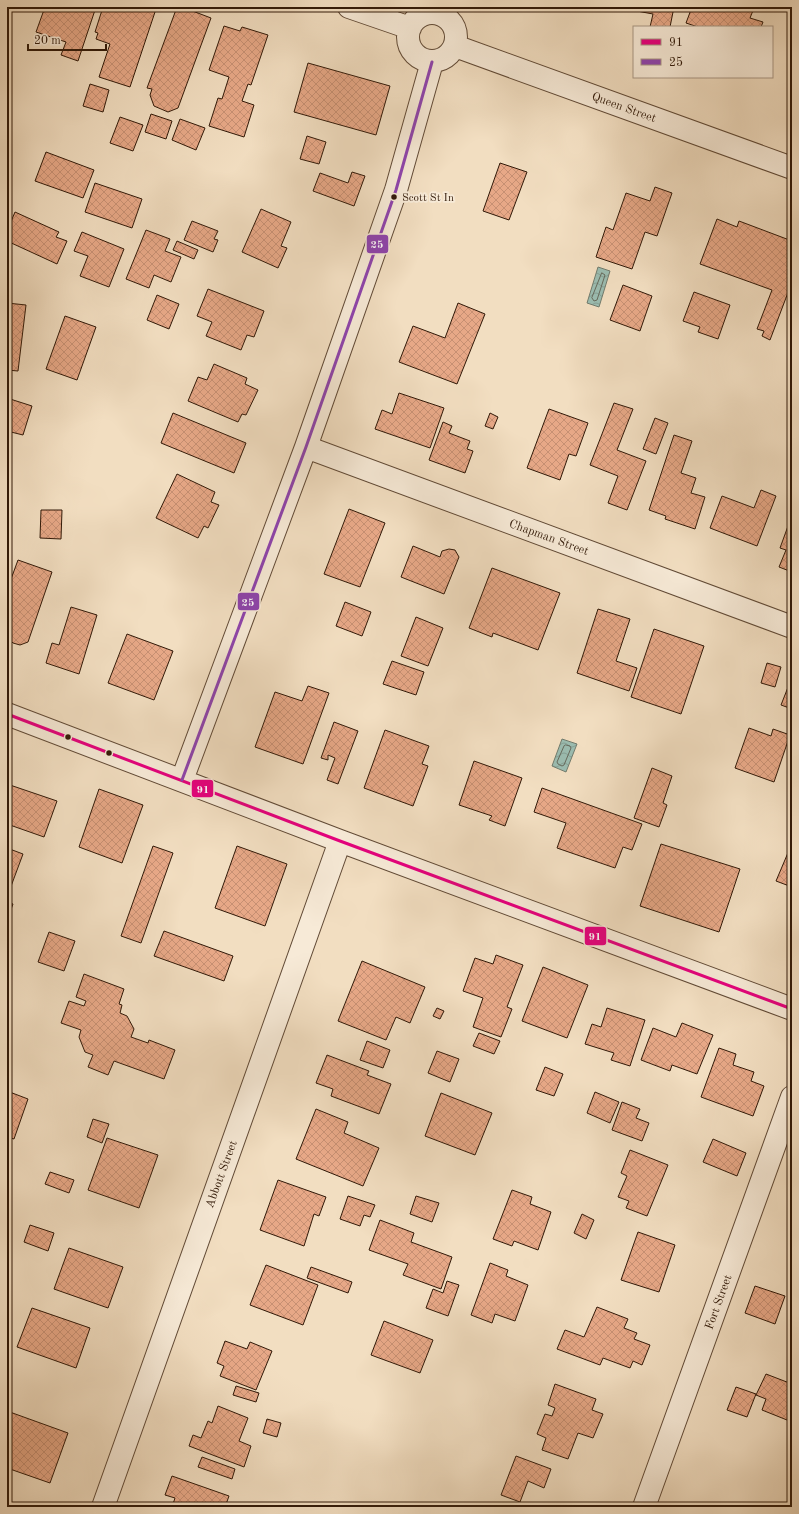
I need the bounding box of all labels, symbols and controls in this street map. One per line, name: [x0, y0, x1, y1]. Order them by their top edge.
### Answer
scale bar: [28, 26, 106, 52]
legend: [633, 26, 773, 78]
text: 20 m: [34, 35, 61, 47]
text: 91: [669, 37, 683, 49]
text: 25: [669, 56, 683, 69]
street label: Queen Street: [590, 91, 657, 125]
marker: Scott St In: [389, 192, 399, 202]
place label: Scott St In: [402, 193, 454, 204]
line badge: 25: [366, 234, 389, 254]
text: 25: [371, 240, 383, 251]
street label: Chapman Street: [507, 518, 590, 558]
line badge: 25: [237, 592, 260, 611]
text: 25: [242, 598, 254, 609]
unlabelled marker: [63, 732, 73, 742]
unlabelled marker: [104, 748, 114, 758]
line badge: 91: [191, 779, 214, 798]
text: 91: [197, 785, 209, 796]
line badge: 91: [584, 926, 607, 946]
text: 91: [589, 932, 601, 943]
street label: Abbott Street: [204, 1139, 240, 1210]
street label: Fort Street: [703, 1273, 734, 1331]

